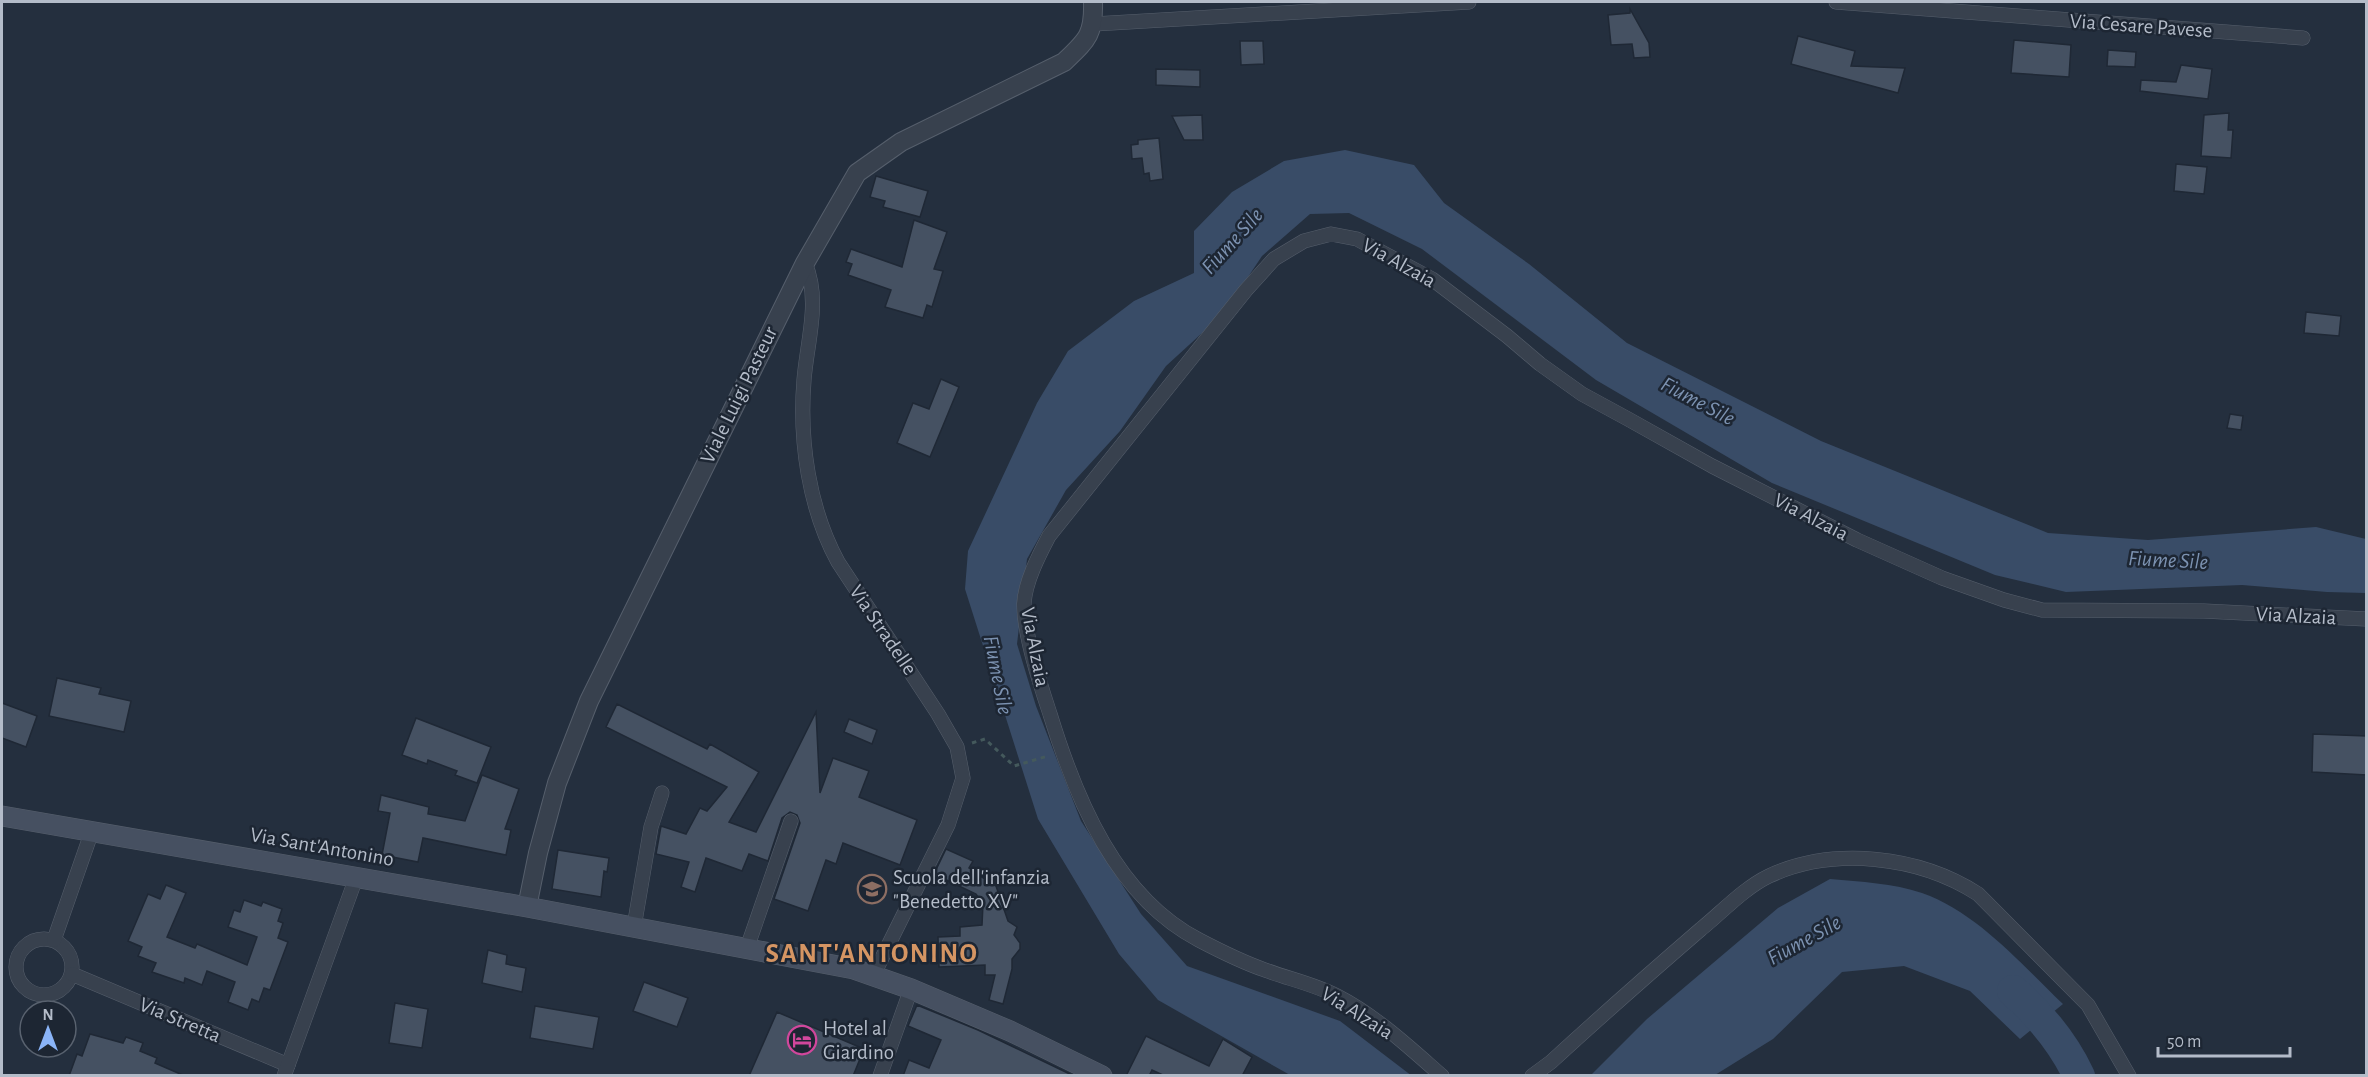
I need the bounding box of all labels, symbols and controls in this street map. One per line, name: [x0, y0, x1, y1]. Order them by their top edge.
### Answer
street label: Via Cesare Pavese: [2069, 11, 2213, 41]
water label: Fiume Sile: [1197, 204, 1267, 278]
street label: Via Alzaia: [1359, 234, 1440, 292]
street label: Viale Luigi Pasteur: [697, 323, 781, 467]
water label: Fiume Sile: [1657, 372, 1739, 430]
street label: Via Alzaia: [1770, 489, 1852, 545]
water label: Fiume Sile: [2127, 547, 2209, 573]
street label: Via Stradelle: [845, 581, 921, 679]
street label: Via Alzaia: [2255, 603, 2337, 629]
street label: Via Alzaia: [1017, 605, 1053, 689]
water label: Fiume Sile: [980, 634, 1016, 716]
street label: Via Sant'Antonino: [248, 824, 396, 870]
place label: Scuola dell'infanzia "Benedetto XV": [893, 867, 1050, 912]
school or university icon: Scuola dell'infanzia "Benedetto XV": [856, 873, 888, 905]
water label: Fiume Sile: [1764, 911, 1844, 969]
district label: SANT'ANTONINO: [766, 940, 978, 967]
street label: Via Alzaia: [1317, 983, 1397, 1043]
street label: Via Stretta: [136, 993, 224, 1047]
north arrow: [18, 999, 78, 1059]
text: N: [42, 1007, 54, 1023]
place label: Hotel al Giardino: [823, 1018, 894, 1063]
scale bar: [2158, 1020, 2290, 1058]
hotel icon: Hotel al Giardino: [786, 1024, 818, 1056]
text: 50 m: [2167, 1033, 2201, 1051]

